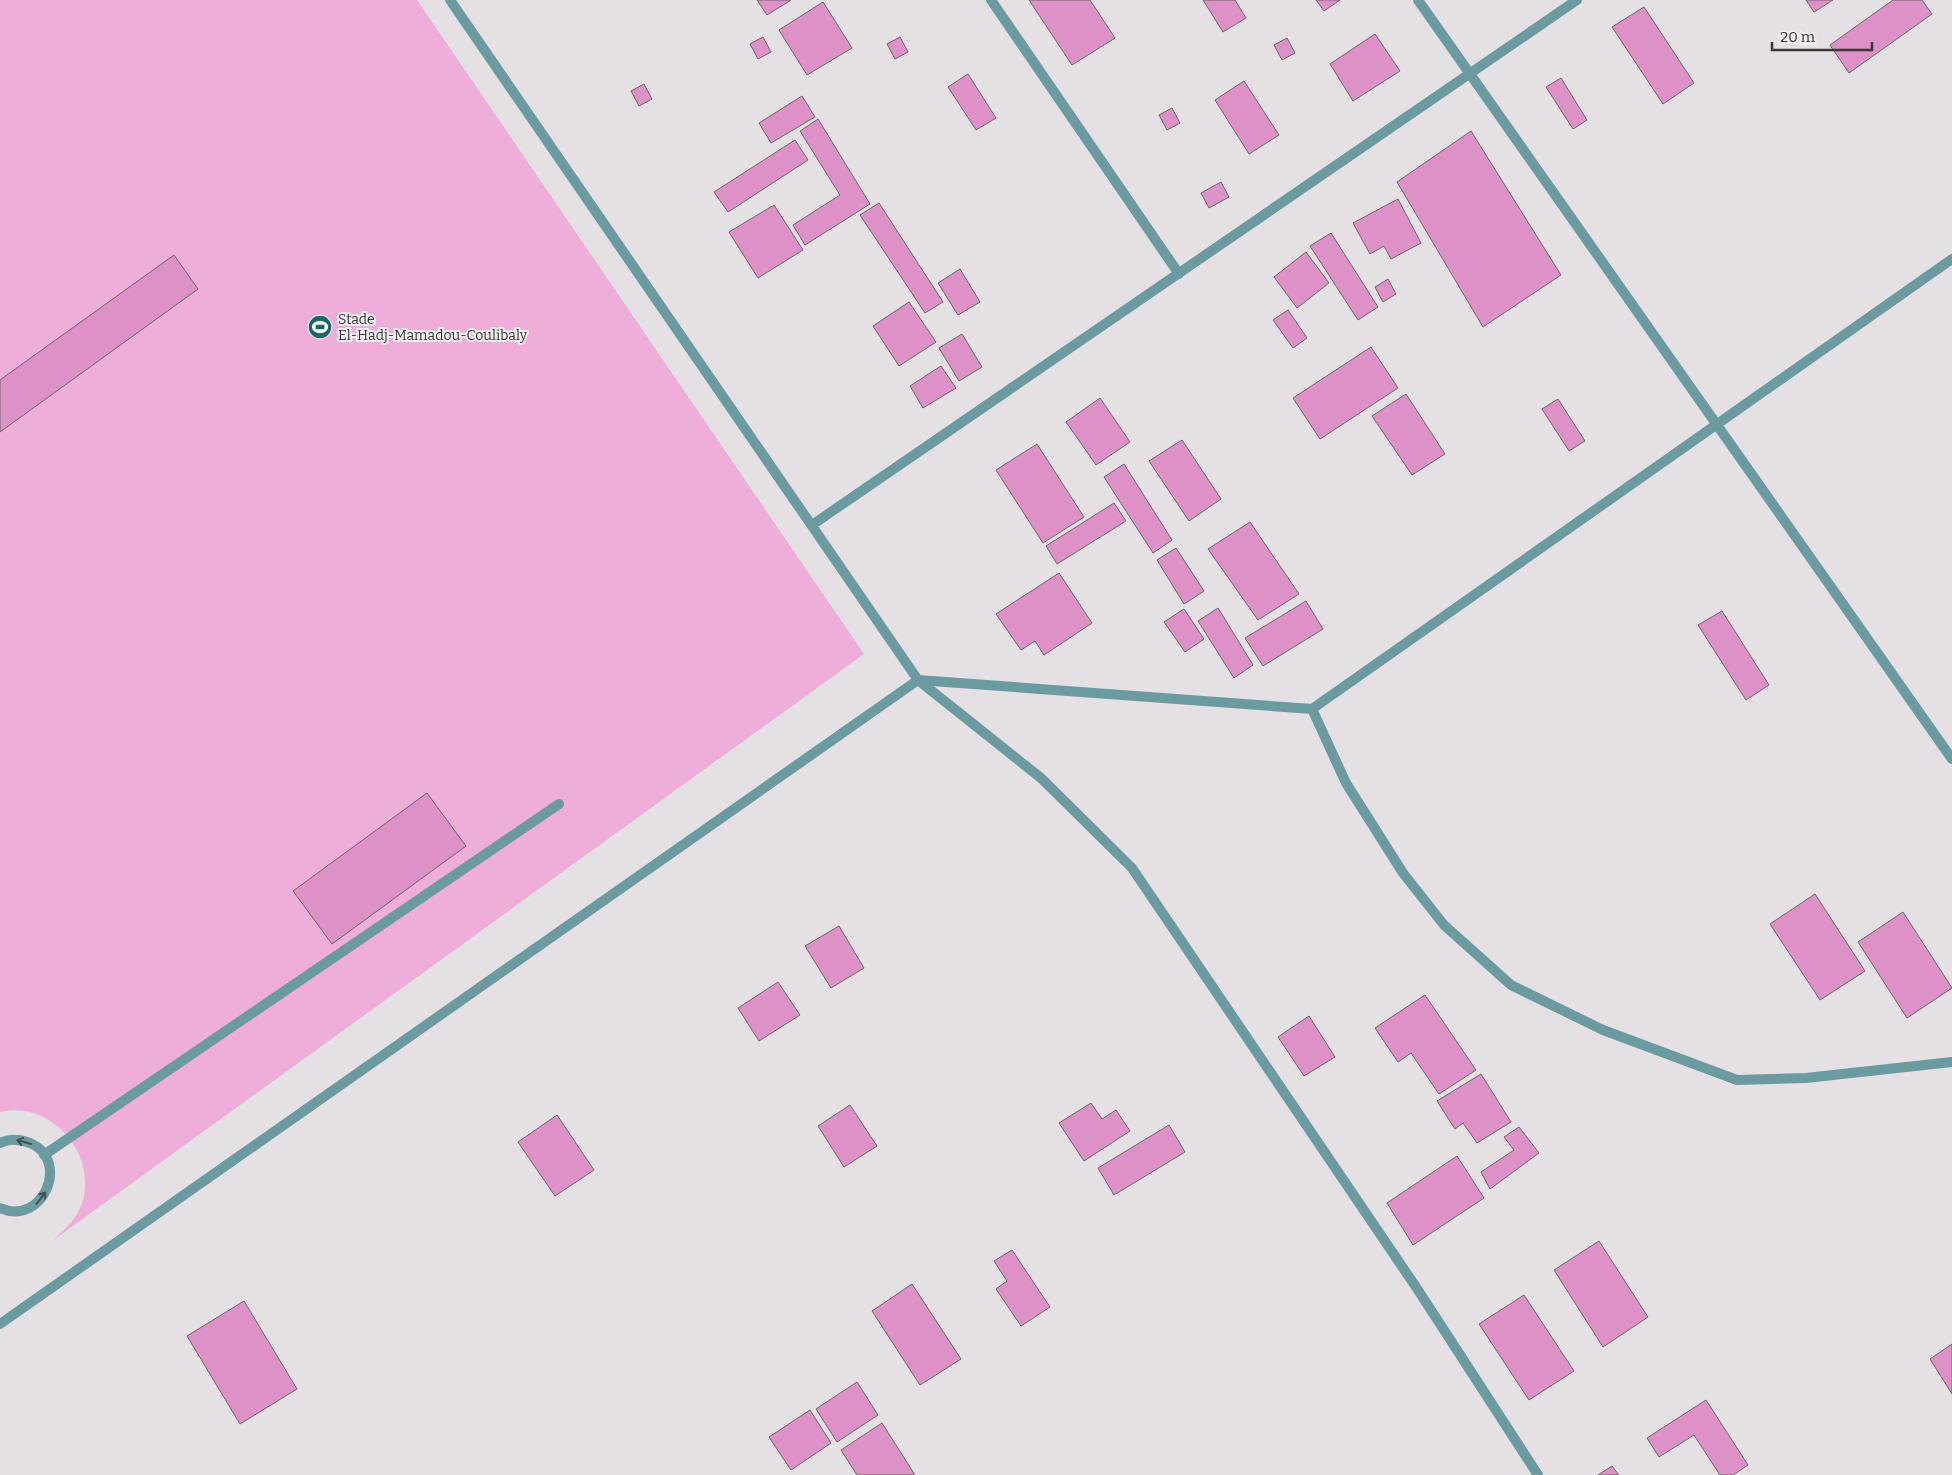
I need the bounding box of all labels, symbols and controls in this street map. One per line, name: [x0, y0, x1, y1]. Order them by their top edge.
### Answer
scale bar: [1772, 20, 1872, 52]
text: 20 m: [1780, 28, 1816, 46]
place label: Stade El-Hadj-Mamadou-Coulibaly: [338, 311, 528, 344]
sports icon: Stade El-Hadj-Mamadou-Coulibaly: [307, 314, 333, 340]
one-way arrow: [16, 1137, 32, 1147]
one-way arrow: [35, 1192, 46, 1205]

